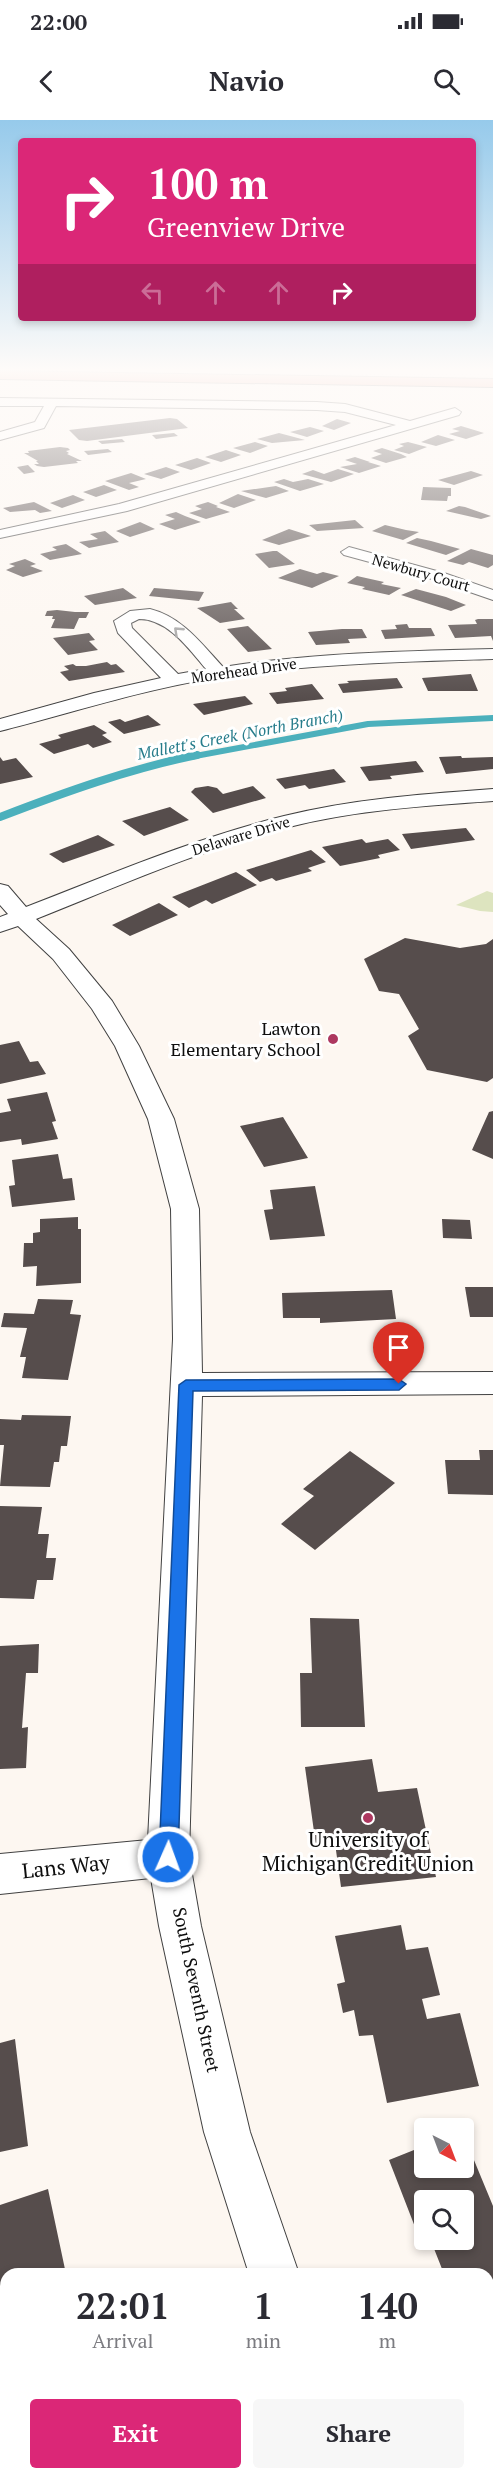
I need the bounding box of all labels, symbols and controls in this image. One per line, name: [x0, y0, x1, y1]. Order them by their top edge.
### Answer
text: 22:00: [30, 7, 87, 36]
text: Navio: [209, 63, 284, 99]
icon: back: [30, 65, 63, 98]
icon: search: [430, 65, 463, 98]
text: 100 m: [147, 155, 268, 211]
icon: right: [48, 162, 126, 240]
text: Greenview Drive: [147, 209, 345, 245]
icon: left: [136, 276, 169, 309]
icon: ahead: [199, 276, 232, 309]
icon: ahead: [262, 276, 295, 309]
icon: right: [325, 276, 358, 309]
street label: Newbury Court: [370, 549, 473, 596]
one-way arrow: [174, 627, 185, 638]
street label: Morehead Drive: [190, 653, 298, 687]
water label: Mallett's Creek (North Branch): [134, 703, 345, 765]
street label: Delaware Drive: [189, 811, 292, 859]
place label: Lawton Elementary School: [170, 1016, 321, 1061]
marker: Lawton Elementary School: [326, 1032, 340, 1046]
pin: [373, 1322, 424, 1384]
icon: arrive: [382, 1331, 415, 1364]
marker: University of Michigan Credit Union: [361, 1811, 375, 1825]
position arrow: [136, 1825, 200, 1889]
place label: University of Michigan Credit Union: [262, 1825, 475, 1877]
street label: Lans Way: [21, 1847, 112, 1885]
street label: South Seventh Street: [168, 1905, 226, 2075]
north arrow: [414, 2118, 474, 2178]
map controls: [414, 2118, 474, 2250]
button: search: [414, 2190, 474, 2250]
text: 22:01: [76, 2282, 170, 2329]
text: 1: [253, 2282, 274, 2329]
text: 140: [357, 2282, 418, 2329]
text: Arrival: [92, 2327, 154, 2354]
text: min: [246, 2327, 281, 2354]
text: m: [379, 2327, 396, 2354]
button: Exit: [30, 2399, 241, 2468]
button: Share: [253, 2399, 464, 2468]

